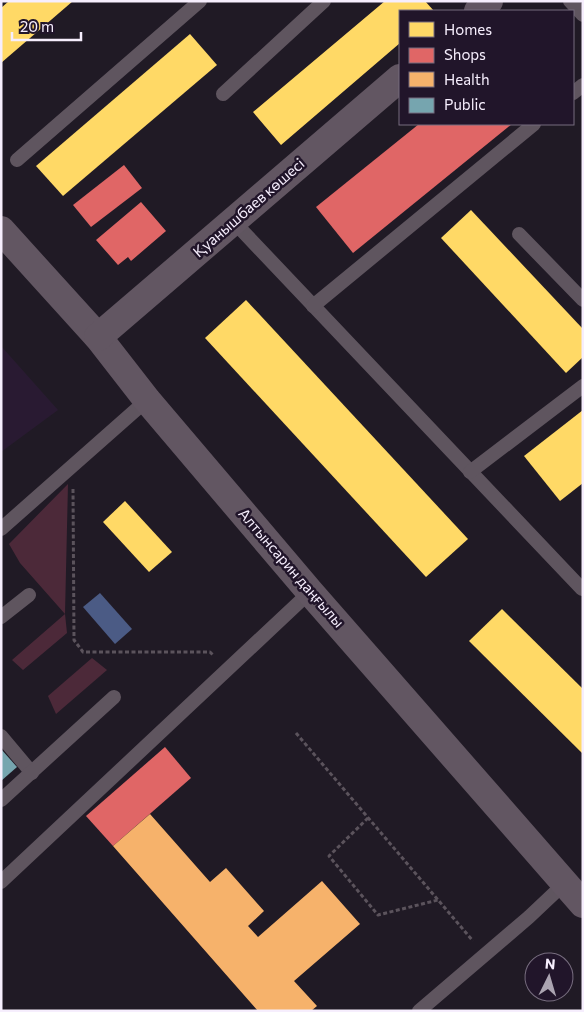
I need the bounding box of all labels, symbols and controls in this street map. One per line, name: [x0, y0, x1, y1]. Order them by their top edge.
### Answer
scale bar: [12, 10, 81, 42]
legend: [399, 10, 574, 125]
text: 20 m: [20, 17, 54, 35]
text: Homes: [444, 20, 492, 38]
text: Shops: [444, 45, 486, 63]
text: Health: [444, 70, 490, 88]
text: Public: [444, 95, 486, 113]
street label: Қуанышбаев көшесі: [189, 154, 308, 261]
street label: Алтынсарин даңғылы: [235, 504, 348, 631]
north arrow: [524, 952, 574, 1002]
text: N: [544, 955, 556, 972]

